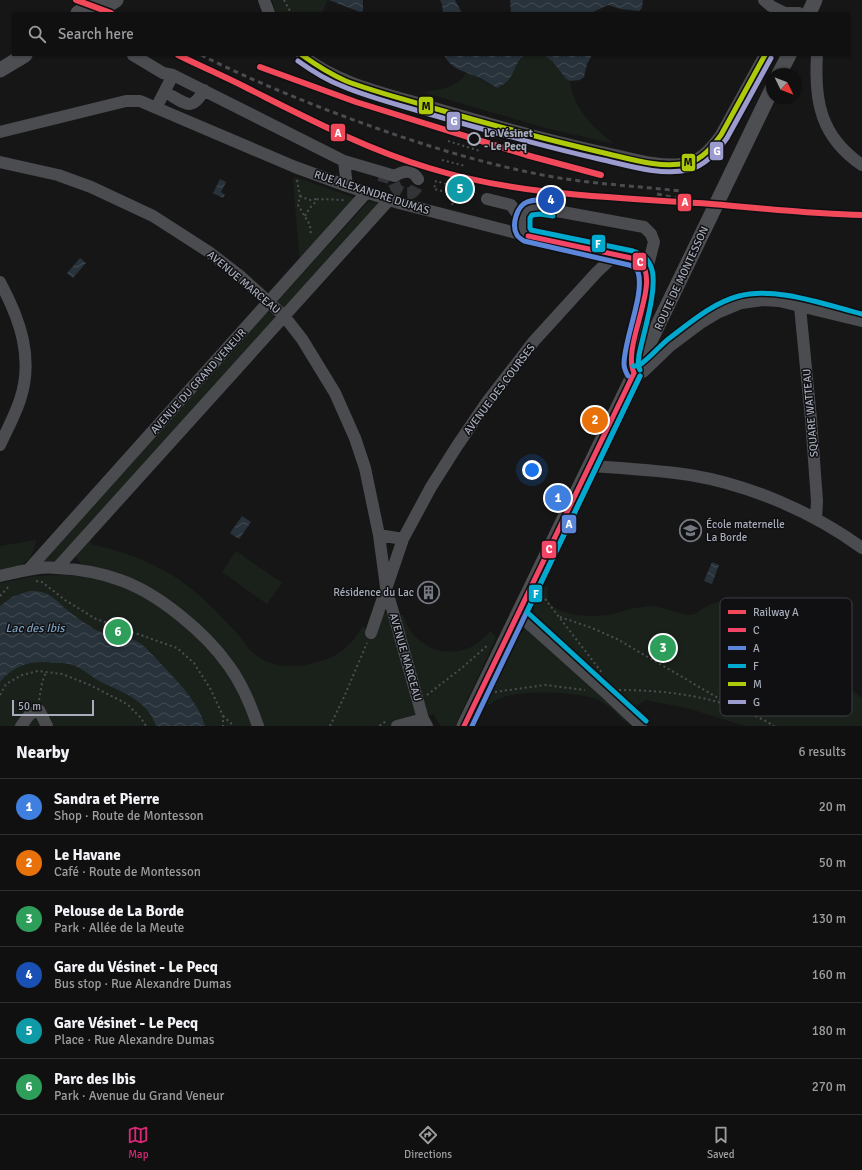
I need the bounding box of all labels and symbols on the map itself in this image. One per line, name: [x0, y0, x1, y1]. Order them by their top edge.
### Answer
north arrow: [766, 68, 802, 104]
line badge: M: [418, 96, 434, 115]
text: M: [421, 100, 431, 113]
line badge: G: [446, 111, 461, 131]
text: G: [450, 115, 458, 128]
line badge: A: [330, 123, 346, 142]
text: A: [334, 127, 342, 140]
place label: Le Vésinet - Le Pecq: [484, 127, 533, 153]
marker: Le Vésinet - Le Pecq: [467, 132, 481, 146]
line badge: G: [709, 141, 724, 161]
text: G: [713, 145, 721, 158]
line badge: M: [681, 153, 696, 172]
text: M: [683, 156, 693, 169]
street label: RUE ALEXANDRE DUMAS: [313, 168, 431, 217]
pin: 5: [447, 174, 473, 204]
pin: 4: [538, 185, 564, 215]
line badge: A: [677, 193, 692, 212]
text: A: [681, 196, 689, 209]
street label: ROUTE DE MONTESSON: [652, 224, 711, 332]
line badge: F: [591, 234, 606, 253]
text: F: [595, 238, 601, 251]
street label: AVENUE MARCEAU: [205, 248, 283, 317]
line badge: C: [632, 252, 647, 271]
text: C: [637, 256, 644, 269]
street label: AVENUE DU GRAND VENEUR: [148, 326, 249, 436]
street label: AVENUE DES COURSES: [461, 341, 538, 437]
street label: SQUARE WATTEAU: [800, 368, 821, 458]
pin: 2: [582, 405, 608, 435]
your location: [522, 460, 542, 480]
pin: 1: [545, 483, 571, 513]
line badge: A: [561, 514, 577, 534]
school or university icon: École maternelle La Borde: [678, 517, 704, 543]
place label: École maternelle La Borde: [706, 517, 785, 544]
text: A: [565, 518, 573, 531]
line badge: C: [541, 540, 557, 559]
text: C: [546, 543, 553, 556]
building icon: Résidence du Lac: [416, 579, 442, 605]
line badge: F: [528, 584, 543, 603]
place label: Résidence du Lac: [333, 586, 414, 599]
text: F: [533, 588, 539, 601]
legend: [720, 598, 852, 716]
text: Railway A: [753, 606, 799, 619]
street label: AVENUE MARCEAU: [387, 612, 424, 703]
pin: 6: [105, 617, 131, 647]
water label: Lac des Ibis: [5, 621, 66, 636]
text: C: [753, 624, 760, 637]
pin: 3: [650, 633, 676, 663]
text: A: [753, 642, 760, 655]
text: F: [753, 660, 759, 673]
text: M: [753, 678, 762, 691]
text: G: [753, 696, 760, 709]
scale bar: [12, 698, 94, 717]

